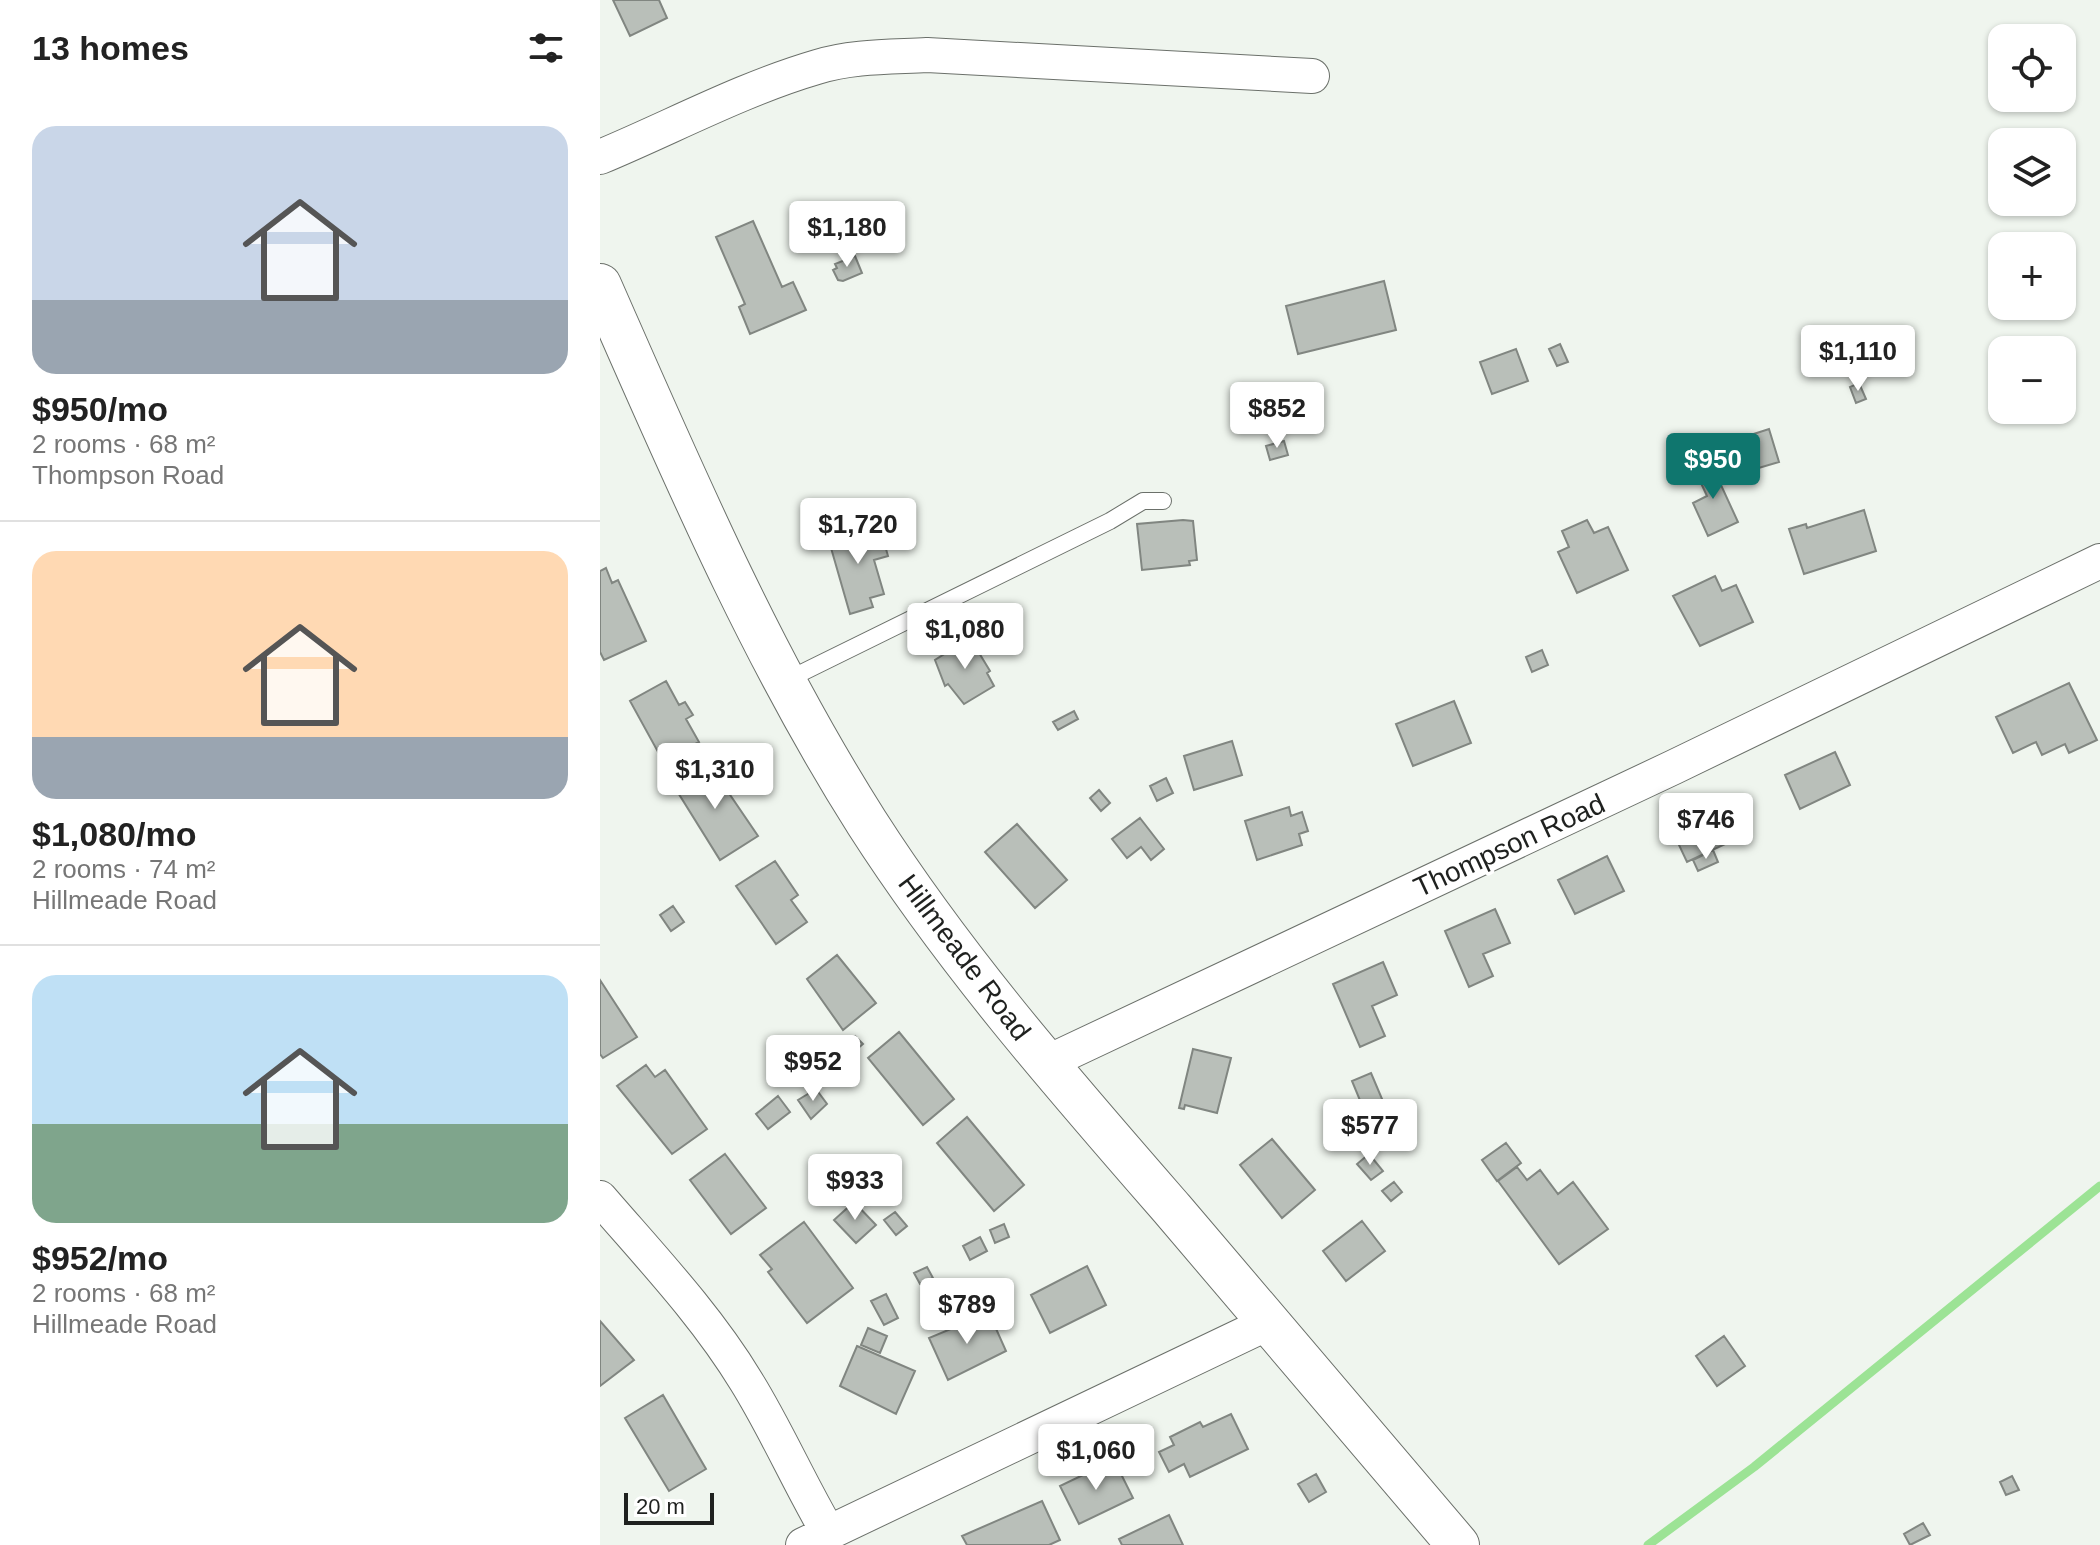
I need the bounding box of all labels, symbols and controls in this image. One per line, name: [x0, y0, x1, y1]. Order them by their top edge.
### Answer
map controls: [1988, 24, 2076, 424]
button: locate: [1988, 24, 2076, 112]
icon: filters: [524, 26, 568, 70]
text: 13 homes: [32, 29, 189, 67]
button: layers: [1988, 128, 2076, 216]
icon: home: [228, 178, 372, 322]
pin: $1,180: [782, 201, 912, 269]
text: $1,180: [807, 212, 887, 242]
button: +: [1988, 232, 2076, 320]
pin: $1,110: [1793, 325, 1923, 393]
text: $1,110: [1819, 336, 1897, 366]
button: −: [1988, 336, 2076, 424]
pin: $852: [1230, 382, 1324, 450]
text: $950/mo: [32, 390, 168, 428]
text: $852: [1248, 393, 1306, 423]
text: 2 rooms · 68 m²: [32, 429, 216, 459]
pin: $950: [1666, 433, 1760, 501]
text: $950: [1684, 444, 1742, 474]
text: Thompson Road: [32, 460, 224, 490]
pin: $1,720: [793, 498, 923, 566]
text: $1,720: [818, 509, 898, 539]
icon: home: [228, 603, 372, 747]
pin: $1,080: [900, 603, 1030, 671]
text: $1,080: [925, 614, 1005, 644]
pin: $1,310: [650, 743, 780, 811]
text: $1,310: [675, 754, 755, 784]
street label: Thompson Road: [1409, 788, 1610, 903]
pin: $746: [1659, 793, 1753, 861]
text: $746: [1677, 804, 1735, 834]
text: $1,080/mo: [32, 815, 196, 853]
text: 2 rooms · 74 m²: [32, 854, 216, 884]
street label: Hillmeade Road: [892, 868, 1037, 1046]
text: Hillmeade Road: [32, 885, 217, 915]
icon: home: [228, 1027, 372, 1171]
pin: $952: [766, 1035, 860, 1103]
text: $952: [784, 1046, 842, 1076]
pin: $577: [1323, 1099, 1417, 1167]
text: $577: [1341, 1110, 1399, 1140]
pin: $933: [808, 1154, 902, 1222]
text: $933: [826, 1165, 884, 1195]
text: $952/mo: [32, 1239, 168, 1277]
text: 2 rooms · 68 m²: [32, 1278, 216, 1308]
pin: $789: [920, 1278, 1014, 1346]
text: $789: [938, 1289, 996, 1319]
text: Hillmeade Road: [32, 1309, 217, 1339]
pin: $1,060: [1031, 1424, 1161, 1492]
text: $1,060: [1056, 1435, 1136, 1465]
scale bar: [624, 1489, 714, 1525]
text: 20 m: [636, 1494, 685, 1519]

